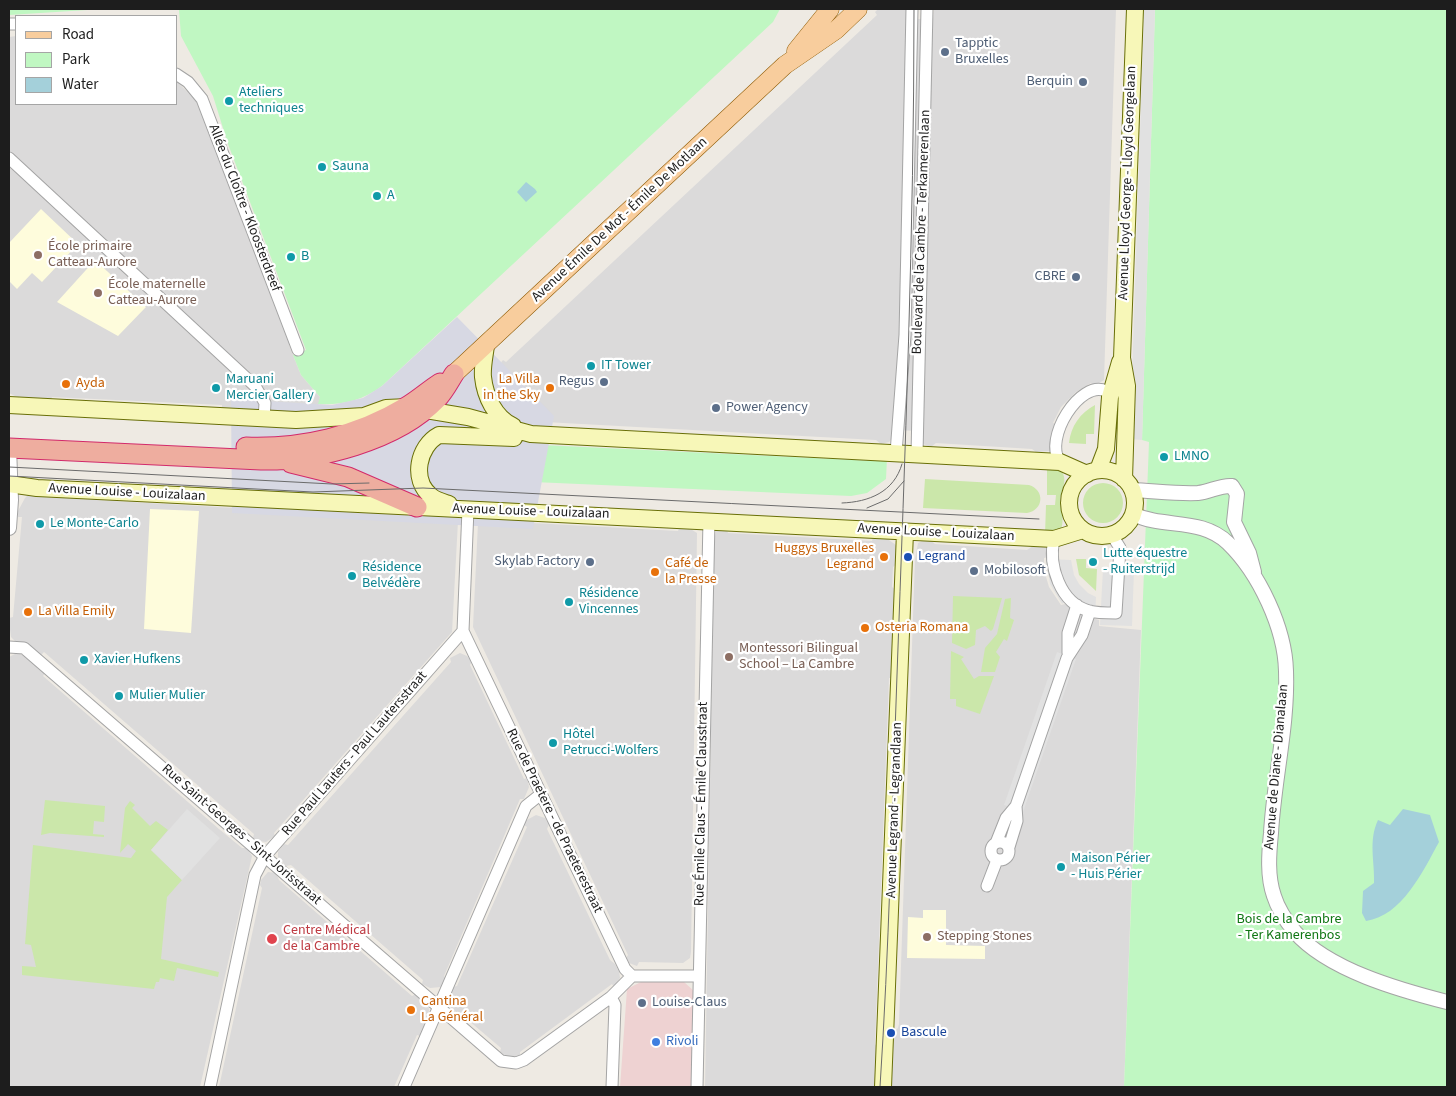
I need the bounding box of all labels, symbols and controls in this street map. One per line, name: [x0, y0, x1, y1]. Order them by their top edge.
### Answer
legend: [15, 15, 178, 105]
text: Road: [62, 24, 94, 45]
place label: Tapptic Bruxelles: [955, 36, 1009, 68]
marker: Tapptic Bruxelles: [939, 46, 951, 58]
text: Park: [62, 49, 90, 70]
street label: Avenue Lloyd George - Lloyd Georgelaan: [1116, 65, 1140, 301]
text: Water: [62, 74, 98, 95]
place label: Berquin: [1027, 74, 1073, 90]
marker: Berquin: [1077, 76, 1089, 88]
place label: Ateliers techniques: [239, 85, 304, 118]
marker: Ateliers techniques: [223, 95, 235, 107]
street label: Boulevard de la Cambre - Terkamerenlaan: [909, 109, 935, 355]
street label: Allée du Cloître - Kloosterdreef: [204, 122, 284, 294]
street label: Avenue Émile De Mot - Émile De Motlaan: [529, 134, 711, 306]
place label: Sauna: [332, 159, 369, 175]
marker: Sauna: [316, 161, 328, 173]
place label: A: [387, 188, 395, 204]
marker: A: [371, 190, 383, 202]
place label: École primaire Catteau-Aurore: [48, 239, 137, 272]
marker: École primaire Catteau-Aurore: [32, 249, 44, 261]
place label: B: [301, 249, 309, 265]
marker: B: [285, 251, 297, 263]
place label: CBRE: [1034, 269, 1066, 285]
marker: CBRE: [1070, 271, 1082, 283]
place label: École maternelle Catteau-Aurore: [108, 277, 206, 310]
marker: École maternelle Catteau-Aurore: [92, 287, 104, 299]
place label: IT Tower: [601, 358, 651, 374]
marker: IT Tower: [585, 360, 597, 372]
place label: Maruani Mercier Gallery: [226, 372, 314, 404]
place label: La Villa in the Sky: [483, 372, 540, 404]
place label: Regus: [559, 374, 594, 390]
place label: Ayda: [76, 376, 105, 392]
marker: Regus: [598, 376, 610, 388]
marker: Ayda: [60, 378, 72, 390]
marker: Maruani Mercier Gallery: [210, 382, 222, 394]
marker: La Villa in the Sky: [544, 382, 556, 394]
place label: Power Agency: [726, 400, 808, 416]
marker: Power Agency: [710, 402, 722, 414]
place label: LMNO: [1174, 449, 1209, 465]
marker: LMNO: [1158, 451, 1170, 463]
street label: Avenue Louise - Louizalaan: [48, 480, 206, 506]
street label: Avenue Louise - Louizalaan: [452, 501, 610, 523]
place label: Le Monte-Carlo: [50, 516, 139, 532]
marker: Le Monte-Carlo: [34, 518, 46, 530]
street label: Avenue Louise - Louizalaan: [857, 520, 1015, 546]
place label: Huggys Bruxelles Legrand: [774, 541, 874, 574]
place label: Lutte équestre - Ruiterstrijd: [1103, 546, 1187, 578]
place label: Legrand: [918, 549, 966, 565]
marker: Huggys Bruxelles Legrand: [878, 551, 890, 563]
marker: Legrand: [902, 551, 914, 563]
place label: Skylab Factory: [494, 554, 580, 570]
marker: Skylab Factory: [584, 556, 596, 568]
place label: Café de la Presse: [665, 556, 717, 588]
marker: Lutte équestre - Ruiterstrijd: [1087, 556, 1099, 568]
place label: Résidence Belvédère: [362, 560, 421, 592]
place label: Mobilosoft: [984, 563, 1046, 579]
marker: Mobilosoft: [968, 565, 980, 577]
marker: Café de la Presse: [649, 566, 661, 578]
marker: Résidence Belvédère: [346, 570, 358, 582]
place label: Résidence Vincennes: [579, 586, 638, 618]
marker: Résidence Vincennes: [563, 596, 575, 608]
place label: La Villa Emily: [38, 604, 115, 620]
marker: La Villa Emily: [22, 606, 34, 618]
place label: Osteria Romana: [875, 620, 968, 636]
marker: Osteria Romana: [859, 622, 871, 634]
place label: Montessori Bilingual School – La Cambre: [739, 641, 858, 674]
marker: Montessori Bilingual School – La Cambre: [723, 651, 735, 663]
place label: Xavier Hufkens: [94, 652, 181, 668]
marker: Xavier Hufkens: [78, 654, 90, 666]
street label: Rue Paul Lauters - Paul Lautersstraat: [279, 668, 431, 840]
street label: Avenue de Diane - Dianalaan: [1261, 683, 1293, 851]
place label: Mulier Mulier: [129, 688, 205, 704]
marker: Mulier Mulier: [113, 690, 125, 702]
street label: Rue Émile Claus - Émile Clausstraat: [692, 702, 712, 906]
street label: Avenue Legrand - Legrandlaan: [884, 722, 906, 898]
street label: Rue de Praetere - de Praeterestraat: [502, 726, 606, 916]
place label: Hôtel Petrucci-Wolfers: [563, 727, 658, 760]
marker: Hôtel Petrucci-Wolfers: [547, 737, 559, 749]
street label: Rue Saint-Georges - Sint-Jorisstraat: [158, 761, 324, 909]
place label: Maison Périer - Huis Périer: [1071, 851, 1150, 884]
marker: Maison Périer - Huis Périer: [1055, 861, 1067, 873]
park label: Bois de la Cambre - Ter Kamerenbos: [1237, 912, 1341, 944]
place label: Centre Médical de la Cambre: [283, 923, 370, 956]
place label: Stepping Stones: [937, 929, 1032, 945]
marker: Stepping Stones: [921, 931, 933, 943]
marker: Centre Médical de la Cambre: [265, 932, 279, 946]
place label: Cantina La Général: [421, 994, 483, 1026]
place label: Louise-Claus: [652, 995, 727, 1011]
marker: Louise-Claus: [636, 997, 648, 1009]
marker: Cantina La Général: [405, 1004, 417, 1016]
place label: Bascule: [901, 1025, 947, 1041]
marker: Bascule: [885, 1027, 897, 1039]
place label: Rivoli: [666, 1034, 698, 1050]
marker: Rivoli: [650, 1036, 662, 1048]

